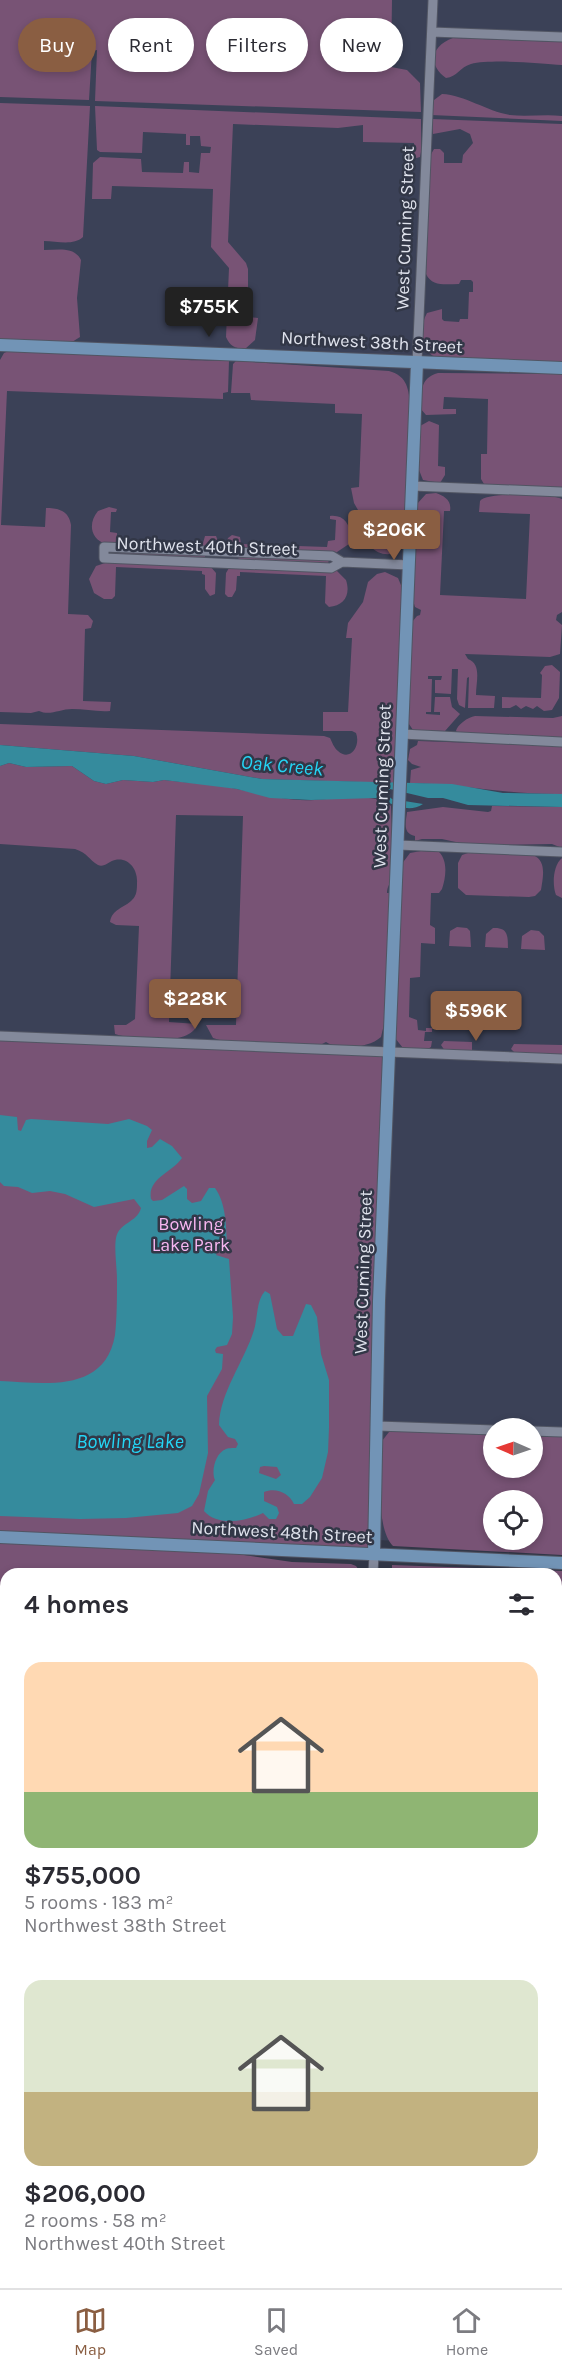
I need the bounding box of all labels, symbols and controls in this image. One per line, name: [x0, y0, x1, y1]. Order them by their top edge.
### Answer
chip: Buy: [18, 18, 96, 72]
chip: Rent: [108, 18, 194, 72]
chip: Filters: [206, 18, 308, 72]
chip: New: [320, 18, 403, 72]
street label: West Cuming Street: [391, 145, 419, 310]
pin: $755K: [167, 287, 251, 338]
text: $755K: [179, 295, 239, 318]
street label: Northwest 38th Street: [281, 326, 464, 358]
pin: $206K: [352, 510, 436, 561]
text: $206K: [362, 518, 426, 541]
street label: Northwest 40th Street: [116, 532, 298, 560]
street label: West Cuming Street: [368, 703, 396, 868]
water label: Oak Creek: [240, 750, 325, 781]
pin: $228K: [153, 979, 237, 1030]
text: $228K: [163, 987, 227, 1010]
pin: $596K: [434, 991, 518, 1042]
text: $596K: [445, 999, 507, 1022]
street label: West Cuming Street: [349, 1189, 377, 1354]
park label: Bowling Lake Park: [152, 1213, 230, 1256]
north arrow: [483, 1418, 543, 1478]
map controls: [483, 1418, 543, 1550]
water label: Bowling Lake: [76, 1430, 184, 1453]
button: locate: [483, 1490, 543, 1550]
street label: Northwest 48th Street: [191, 1516, 373, 1548]
icon: filters: [505, 1588, 538, 1621]
text: 4 homes: [24, 1589, 129, 1620]
icon: home: [227, 1701, 335, 1809]
text: $755,000: [24, 1860, 141, 1891]
text: 5 rooms · 183 m²: [24, 1891, 174, 1914]
text: Northwest 38th Street: [24, 1914, 226, 1937]
icon: home: [227, 2019, 335, 2127]
text: $206,000: [24, 2178, 146, 2209]
text: 2 rooms · 58 m²: [24, 2209, 167, 2232]
text: Northwest 40th Street: [24, 2232, 225, 2255]
tab: Map: [74, 2304, 107, 2359]
tab: Saved: [254, 2304, 298, 2359]
tab: Home: [446, 2304, 488, 2359]

